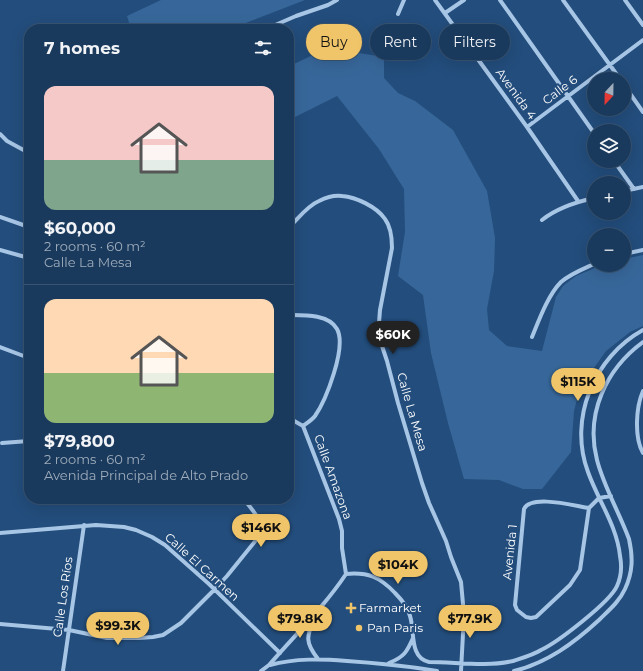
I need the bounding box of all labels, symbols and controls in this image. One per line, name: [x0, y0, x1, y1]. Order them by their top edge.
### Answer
chip: Buy: [306, 24, 362, 60]
chip: Rent: [370, 24, 431, 60]
chip: Filters: [439, 24, 510, 60]
icon: filters: [252, 37, 274, 59]
text: 7 homes: [44, 38, 120, 58]
street label: Avenida 4: [493, 65, 540, 122]
street label: Calle 6: [539, 72, 580, 108]
north arrow: [587, 72, 631, 116]
map controls: [587, 72, 631, 272]
icon: home: [123, 112, 195, 184]
button: layers: [587, 124, 631, 168]
button: +: [587, 176, 631, 220]
text: $60,000: [44, 218, 116, 238]
button: −: [587, 228, 631, 272]
text: 2 rooms · 60 m²: [44, 238, 146, 254]
text: Calle La Mesa: [44, 254, 132, 270]
pin: $60K: [369, 321, 417, 355]
icon: home: [123, 325, 195, 397]
text: $60K: [375, 326, 411, 342]
pin: $115K: [550, 368, 606, 402]
street label: Calle La Mesa: [394, 371, 431, 453]
text: $115K: [560, 373, 596, 389]
text: $79,800: [44, 431, 115, 451]
street label: Calle Amazona: [311, 432, 356, 521]
text: 2 rooms · 60 m²: [44, 451, 146, 467]
text: Avenida Principal de Alto Prado: [44, 467, 248, 483]
pin: $146K: [233, 514, 289, 548]
text: $146K: [241, 519, 281, 535]
street label: Avenida 1: [499, 523, 520, 581]
street label: Calle El Carmen: [162, 529, 243, 604]
pin: $104K: [370, 551, 426, 585]
street label: Calle Los Ríos: [49, 556, 76, 638]
text: $104K: [378, 556, 418, 572]
place label: Farmarket: [359, 600, 422, 615]
marker: Farmarket: [346, 603, 356, 613]
pin: $79.8K: [267, 605, 333, 639]
pin: $77.9K: [437, 605, 503, 639]
text: $79.8K: [277, 610, 323, 626]
text: $77.9K: [448, 610, 492, 626]
pin: $99.3K: [85, 612, 151, 646]
text: $99.3K: [95, 617, 141, 633]
place label: Pan Paris: [367, 620, 423, 635]
marker: Pan Paris: [354, 623, 364, 633]

